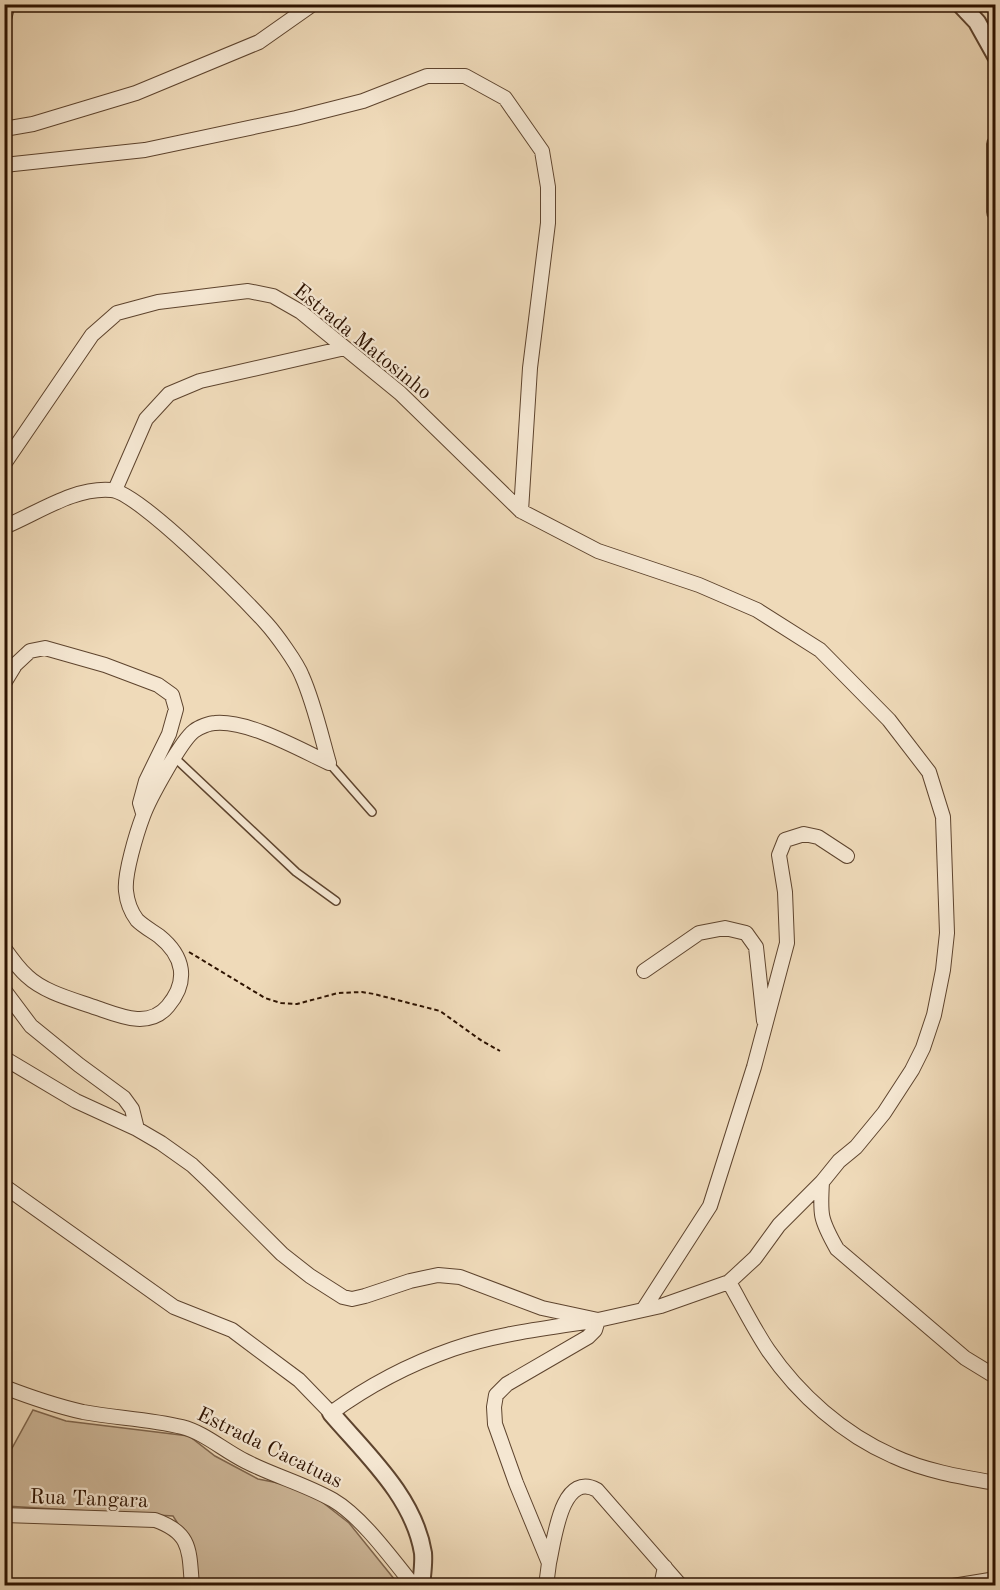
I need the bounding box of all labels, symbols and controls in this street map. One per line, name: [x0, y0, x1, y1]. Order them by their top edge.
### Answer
street label: Estrada Matosinho: [289, 280, 435, 404]
street label: Estrada Cacatuas: [193, 1404, 345, 1493]
street label: Rua Tangara: [29, 1487, 149, 1512]

